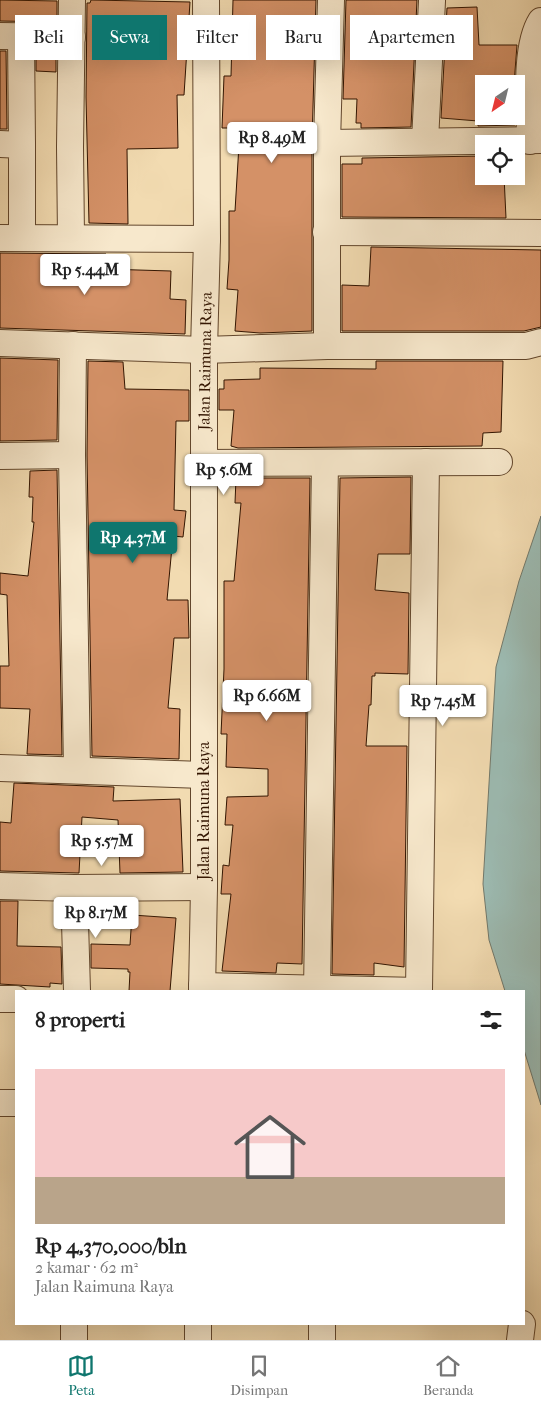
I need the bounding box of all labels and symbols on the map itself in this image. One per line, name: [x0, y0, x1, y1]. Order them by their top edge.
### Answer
north arrow: [475, 75, 525, 125]
pin: Rp 8.49M: [220, 121, 324, 164]
pin: Rp 5.44M: [33, 254, 137, 296]
street label: Jalan Raimuna Raya: [194, 291, 216, 432]
pin: Rp 5.6M: [178, 454, 270, 496]
pin: Rp 4.37M: [81, 522, 185, 564]
pin: Rp 6.66M: [215, 680, 319, 722]
pin: Rp 7.45M: [391, 684, 495, 727]
street label: Jalan Raimuna Raya: [194, 741, 213, 882]
pin: Rp 5.57M: [50, 824, 154, 867]
pin: Rp 8.17M: [44, 896, 148, 939]

